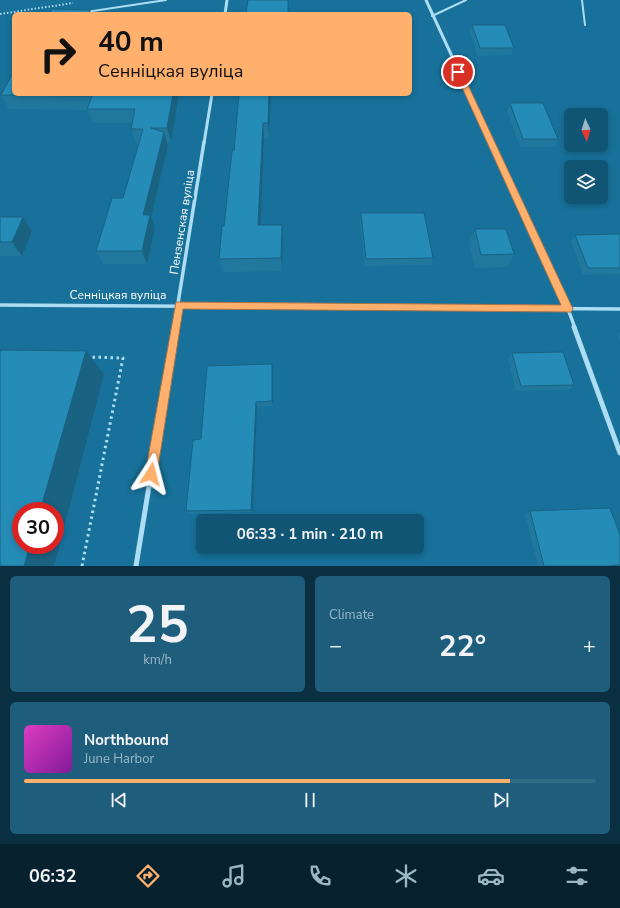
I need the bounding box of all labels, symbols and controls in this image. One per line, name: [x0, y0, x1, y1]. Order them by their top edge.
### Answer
text: 40 m: [98, 23, 164, 61]
icon: right: [32, 28, 84, 80]
pin: [441, 55, 475, 89]
text: Сенніцкая вуліца: [98, 59, 243, 83]
icon: arrive: [447, 61, 469, 83]
north arrow: [564, 108, 608, 152]
map controls: [564, 108, 608, 204]
button: layers: [564, 160, 608, 204]
street label: Пензенская вуліца: [166, 168, 198, 276]
street label: Сенніцкая вуліца: [70, 287, 166, 303]
position arrow: [130, 453, 172, 495]
speed limit sign: 30: [12, 502, 64, 554]
text: 06:33 · 1 min · 210 m: [237, 524, 383, 544]
text: 25: [126, 589, 189, 660]
text: Climate: [329, 606, 374, 624]
text: 22°: [439, 626, 486, 667]
text: −: [329, 631, 342, 661]
text: +: [583, 631, 596, 661]
text: km/h: [143, 651, 172, 669]
text: Northbound: [84, 730, 169, 750]
text: June Harbor: [84, 750, 154, 768]
icon: previous: [108, 789, 130, 811]
icon: pause: [299, 789, 321, 811]
icon: next: [490, 789, 512, 811]
icon: directions: [134, 862, 162, 890]
icon: music: [220, 862, 248, 890]
icon: phone: [306, 862, 334, 890]
icon: climate: [392, 862, 420, 890]
icon: car: [477, 862, 505, 890]
icon: filters: [563, 862, 591, 890]
text: 06:32: [29, 864, 77, 888]

